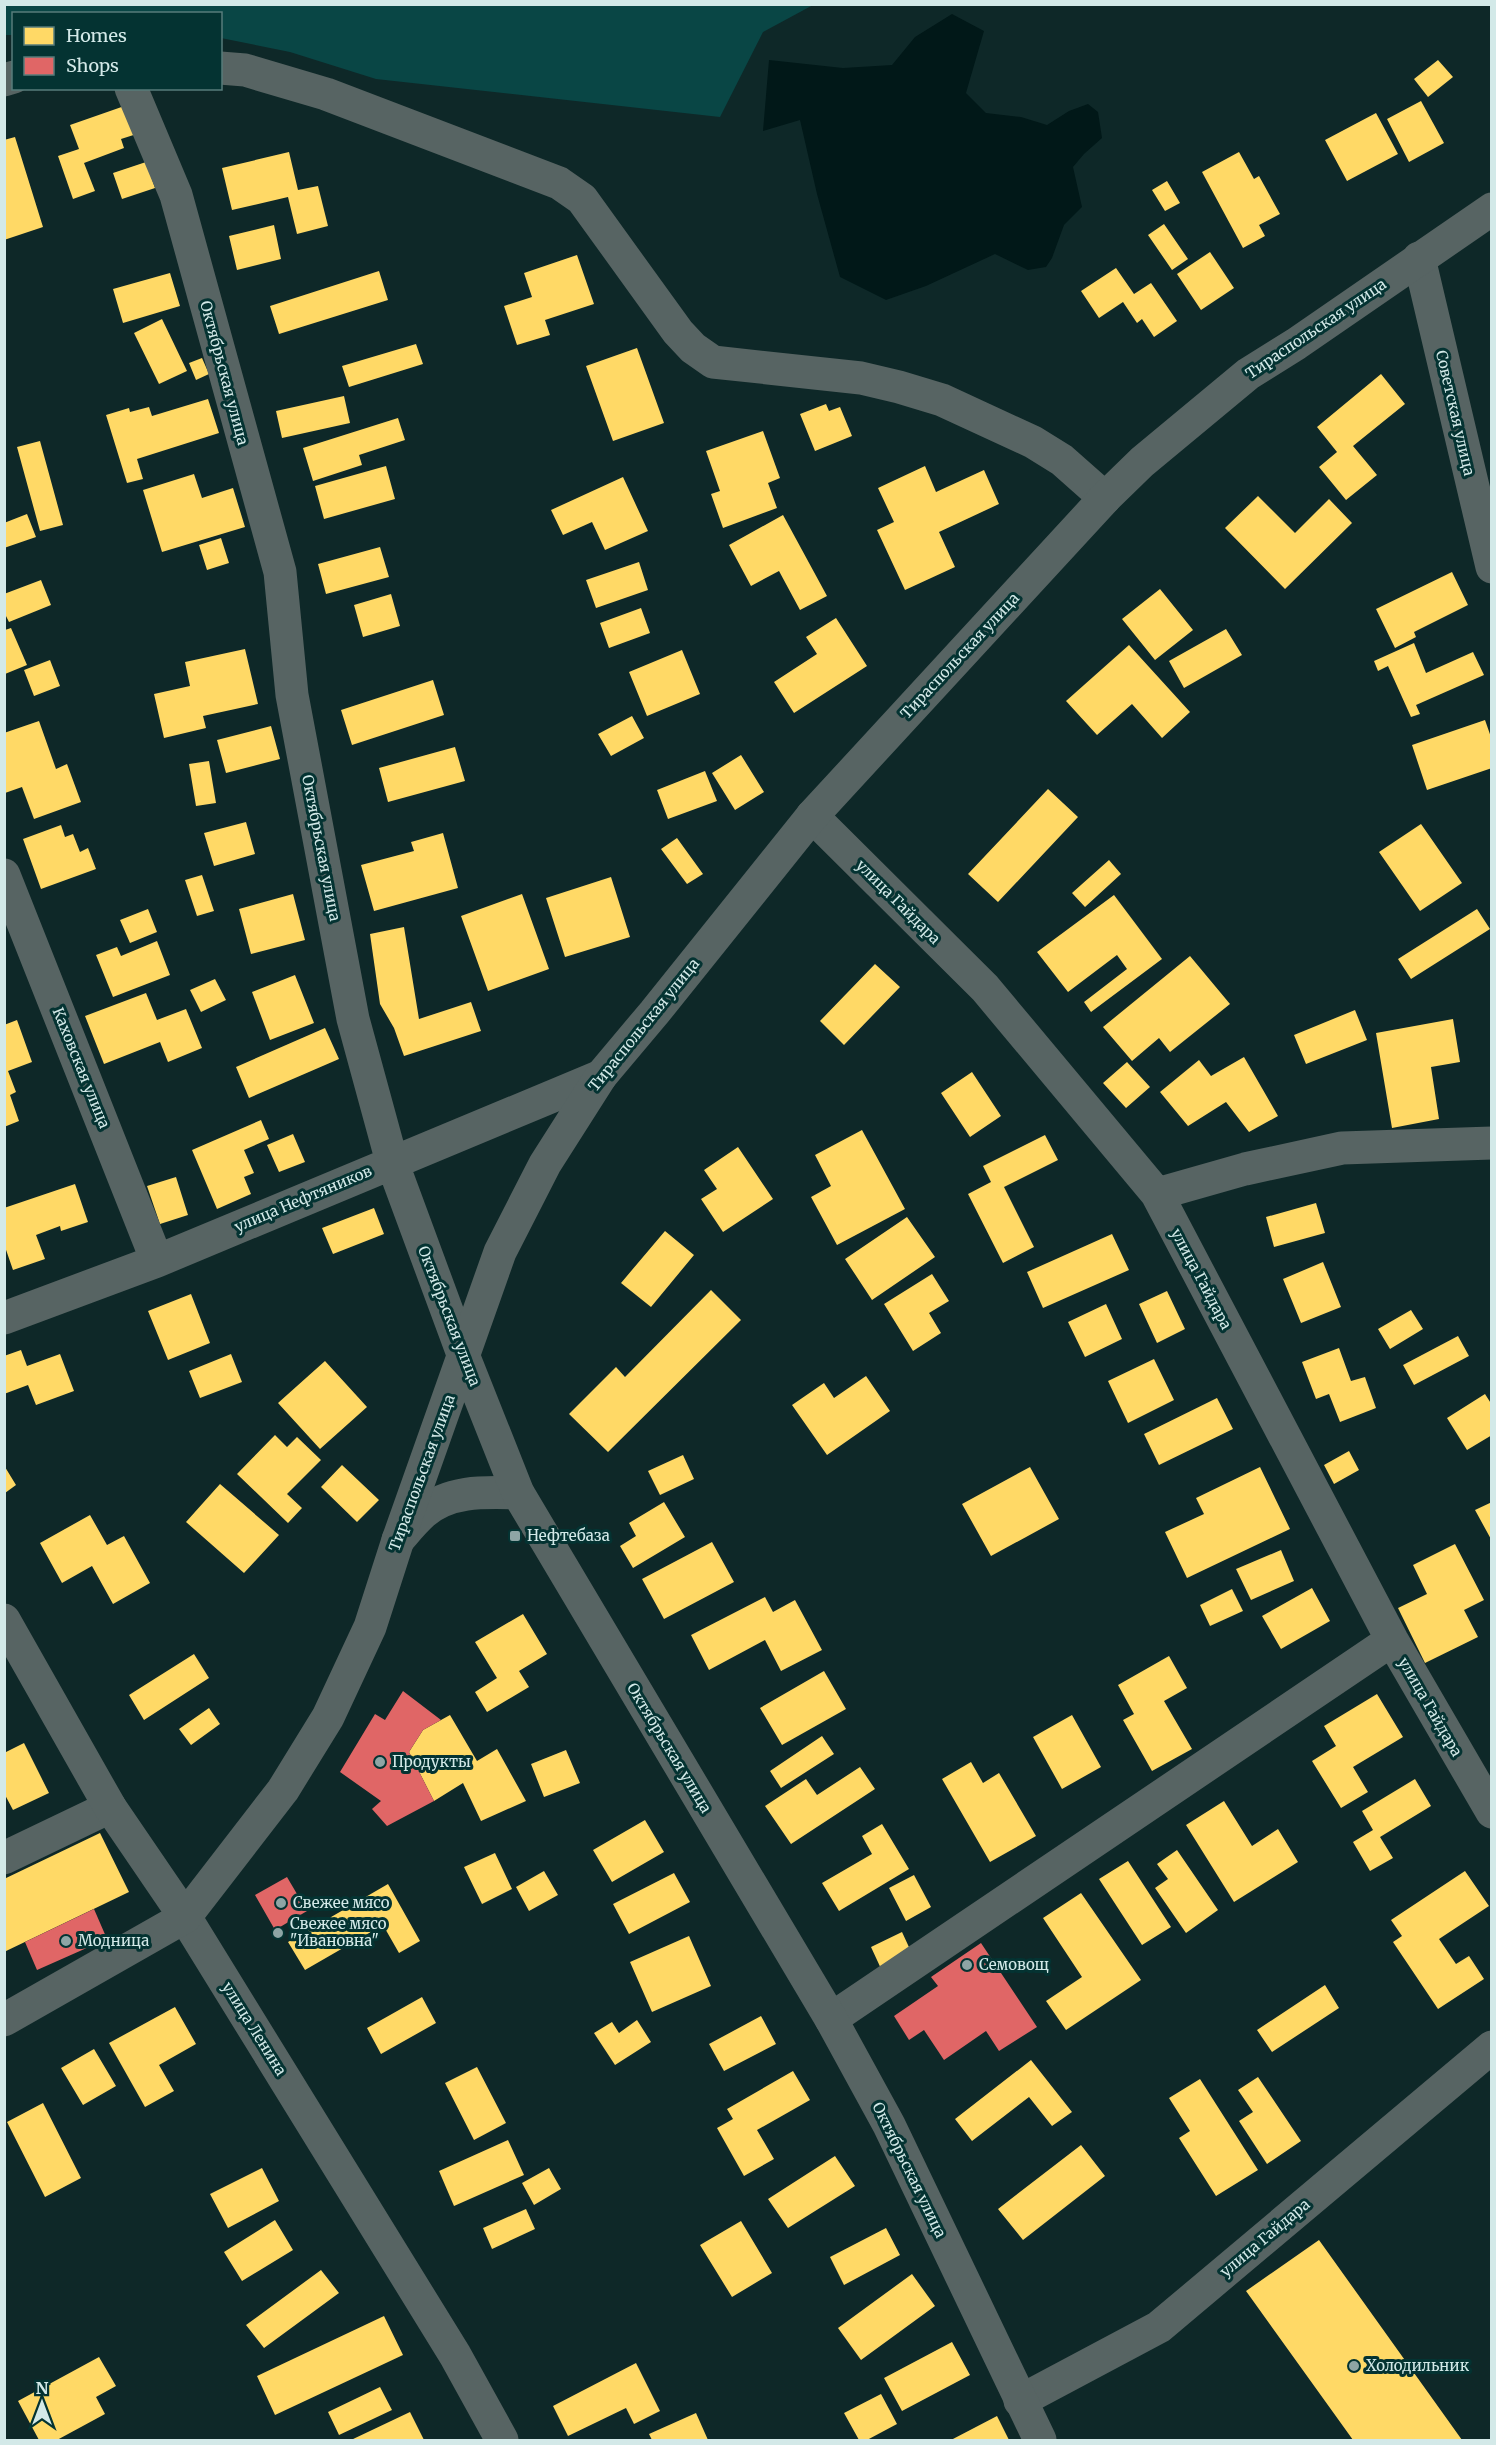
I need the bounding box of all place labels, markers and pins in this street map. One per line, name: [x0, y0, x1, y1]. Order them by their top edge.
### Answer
place label: Нефтебаза: [527, 1526, 610, 1545]
marker: Нефтебаза: [508, 1529, 522, 1543]
place label: Продукты: [392, 1752, 471, 1771]
marker: Продукты: [373, 1755, 387, 1769]
place label: Свежее мясо: [293, 1893, 390, 1912]
marker: Свежее мясо: [274, 1896, 288, 1910]
place label: Свежее мясо "Ивановна": [290, 1914, 387, 1950]
marker: Свежее мясо "Ивановна": [271, 1926, 285, 1940]
place label: Модница: [78, 1931, 149, 1950]
marker: Модница: [59, 1934, 73, 1948]
place label: Семовощ: [979, 1955, 1049, 1974]
marker: Семовощ: [960, 1958, 974, 1972]
place label: Холодильник: [1366, 2356, 1470, 2375]
marker: Холодильник: [1347, 2359, 1361, 2373]

